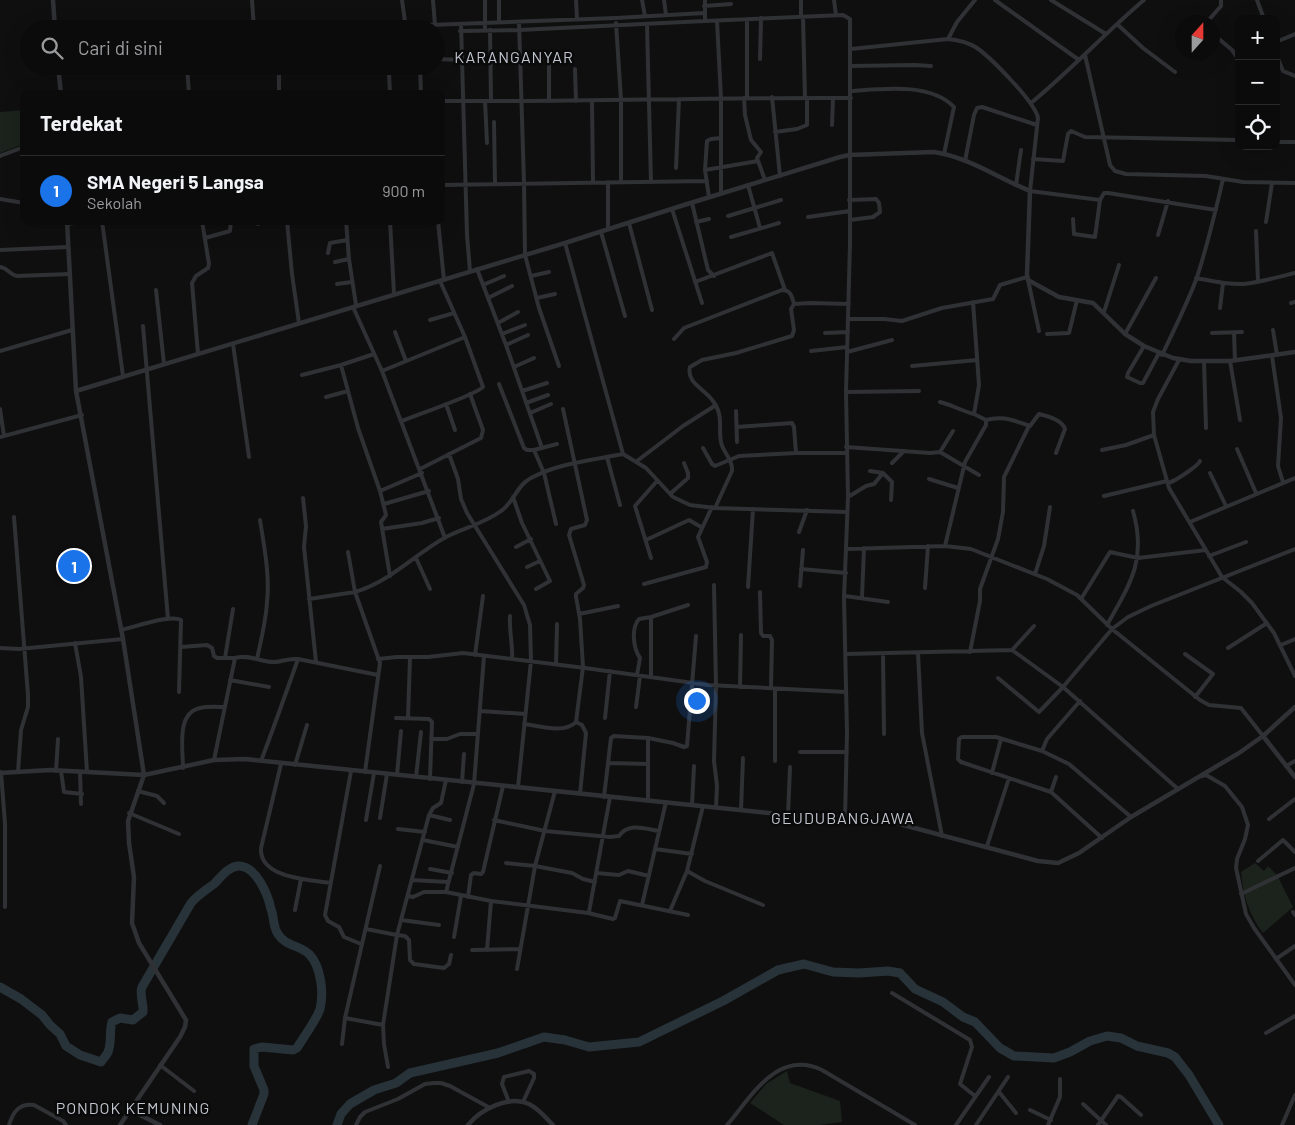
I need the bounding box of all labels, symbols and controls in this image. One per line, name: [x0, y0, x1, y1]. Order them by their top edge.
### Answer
north arrow: [1175, 15, 1220, 60]
map controls: [1235, 15, 1280, 150]
button: +: [1235, 15, 1280, 60]
search box: [20, 20, 445, 75]
icon: search: [38, 34, 66, 62]
text: Cari di sini: [78, 36, 163, 59]
district label: KARANGANYAR: [454, 47, 574, 66]
button: −: [1235, 60, 1280, 105]
button: locate: [1235, 105, 1280, 150]
text: Terdekat: [40, 110, 123, 135]
text: SMA Negeri 5 Langsa: [87, 170, 264, 193]
text: 1: [53, 181, 59, 200]
text: 900 m: [382, 181, 425, 200]
text: Sekolah: [87, 193, 142, 212]
pin: 1: [58, 547, 90, 585]
your location: [684, 688, 710, 714]
district label: GEUDUBANGJAWA: [771, 808, 915, 827]
district label: PONDOK KEMUNING: [56, 1098, 210, 1117]

